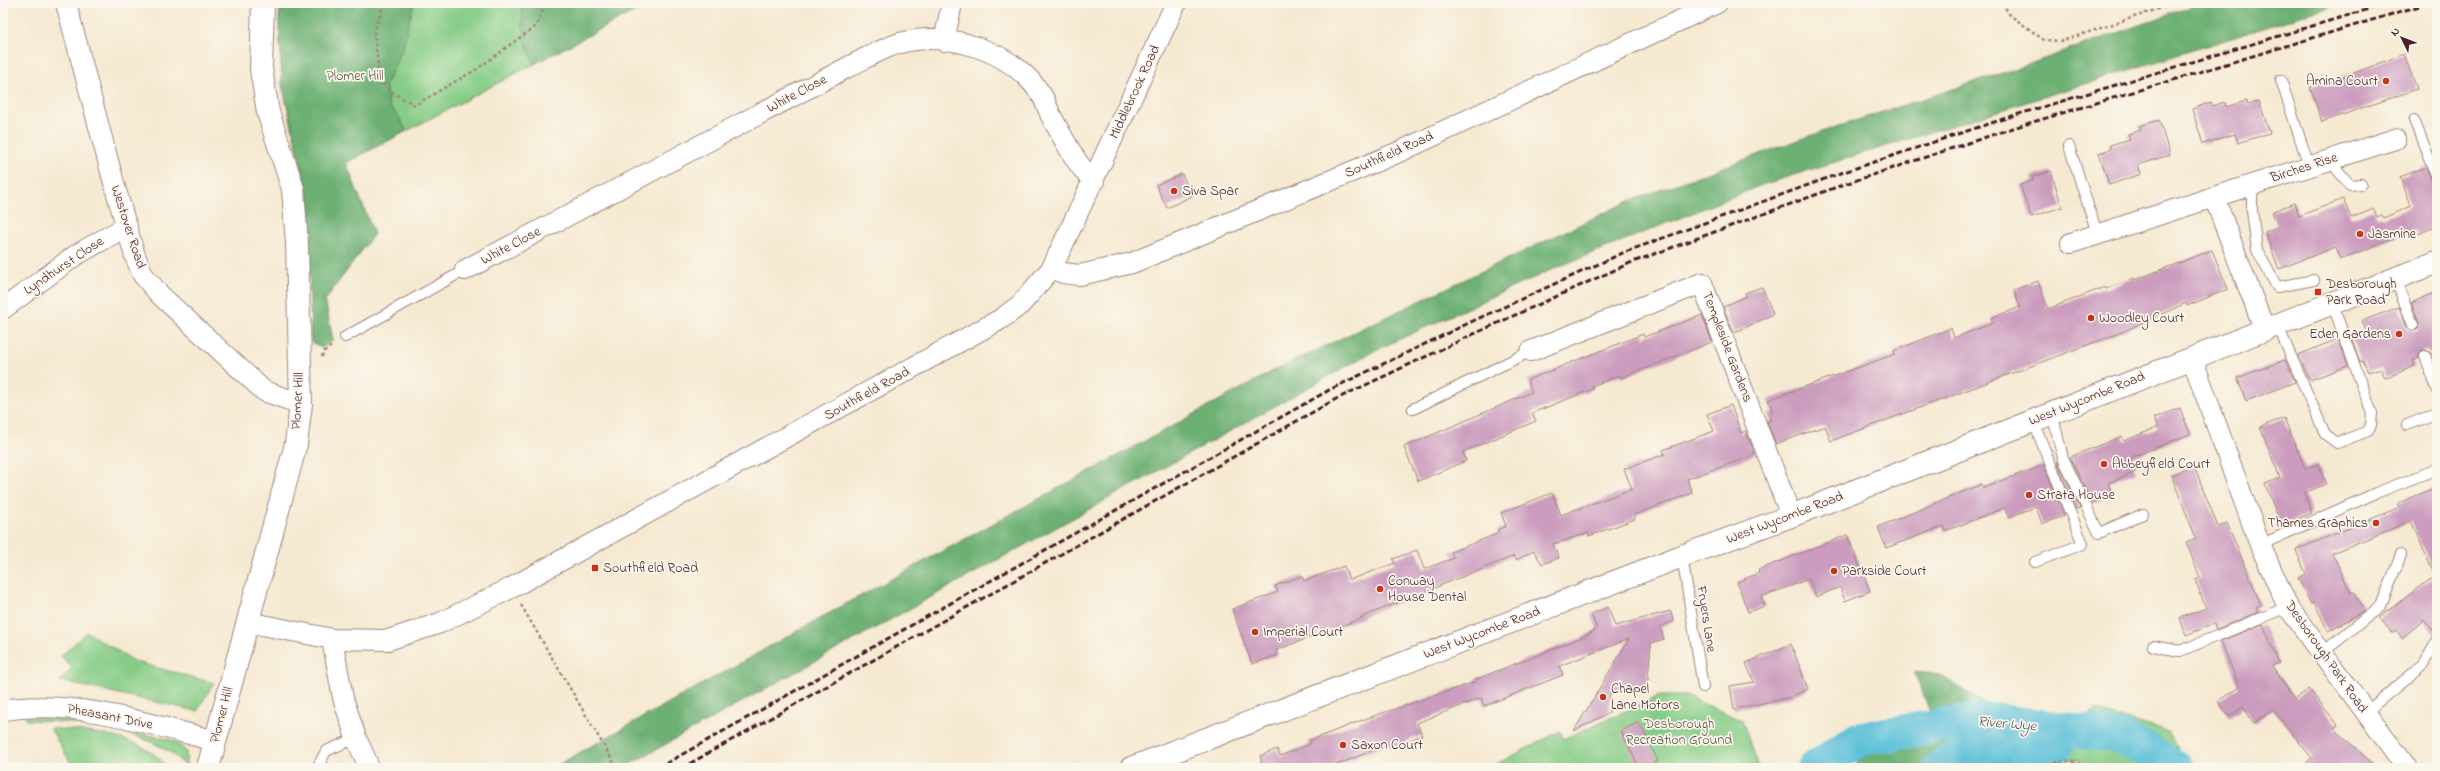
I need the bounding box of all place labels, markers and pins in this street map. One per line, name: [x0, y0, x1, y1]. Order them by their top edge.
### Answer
place label: Amina Court: [2306, 71, 2378, 92]
marker: Amina Court: [2381, 76, 2391, 86]
place label: Siva Spar: [1182, 181, 1239, 202]
marker: Siva Spar: [1169, 186, 1179, 196]
place label: Jasmine: [2368, 224, 2417, 245]
marker: Jasmine: [2355, 229, 2365, 239]
place label: Desborough Park Road: [2325, 274, 2396, 311]
marker: Desborough Park Road: [2313, 287, 2323, 297]
place label: Woodley Court: [2099, 308, 2184, 330]
marker: Woodley Court: [2086, 313, 2096, 323]
place label: Eden Gardens: [2309, 324, 2391, 345]
marker: Eden Gardens: [2394, 329, 2404, 339]
place label: Abbeyfield Court: [2112, 454, 2210, 476]
marker: Abbeyfield Court: [2099, 459, 2109, 469]
place label: Strata House: [2037, 485, 2116, 506]
marker: Strata House: [2024, 490, 2034, 500]
place label: Thames Graphics: [2268, 513, 2368, 534]
marker: Thames Graphics: [2371, 518, 2381, 528]
place label: Southfield Road: [603, 558, 698, 579]
place label: Parkside Court: [1842, 561, 1927, 582]
marker: Southfield Road: [590, 563, 600, 573]
marker: Parkside Court: [1829, 566, 1839, 576]
place label: Conway House Dental: [1388, 571, 1466, 608]
marker: Conway House Dental: [1375, 584, 1385, 594]
place label: Imperial Court: [1263, 622, 1344, 643]
marker: Imperial Court: [1250, 627, 1260, 637]
place label: Chapel Lane Motors: [1611, 679, 1680, 716]
marker: Chapel Lane Motors: [1598, 692, 1608, 702]
place label: Saxon Court: [1351, 735, 1423, 756]
marker: Saxon Court: [1338, 740, 1348, 750]

